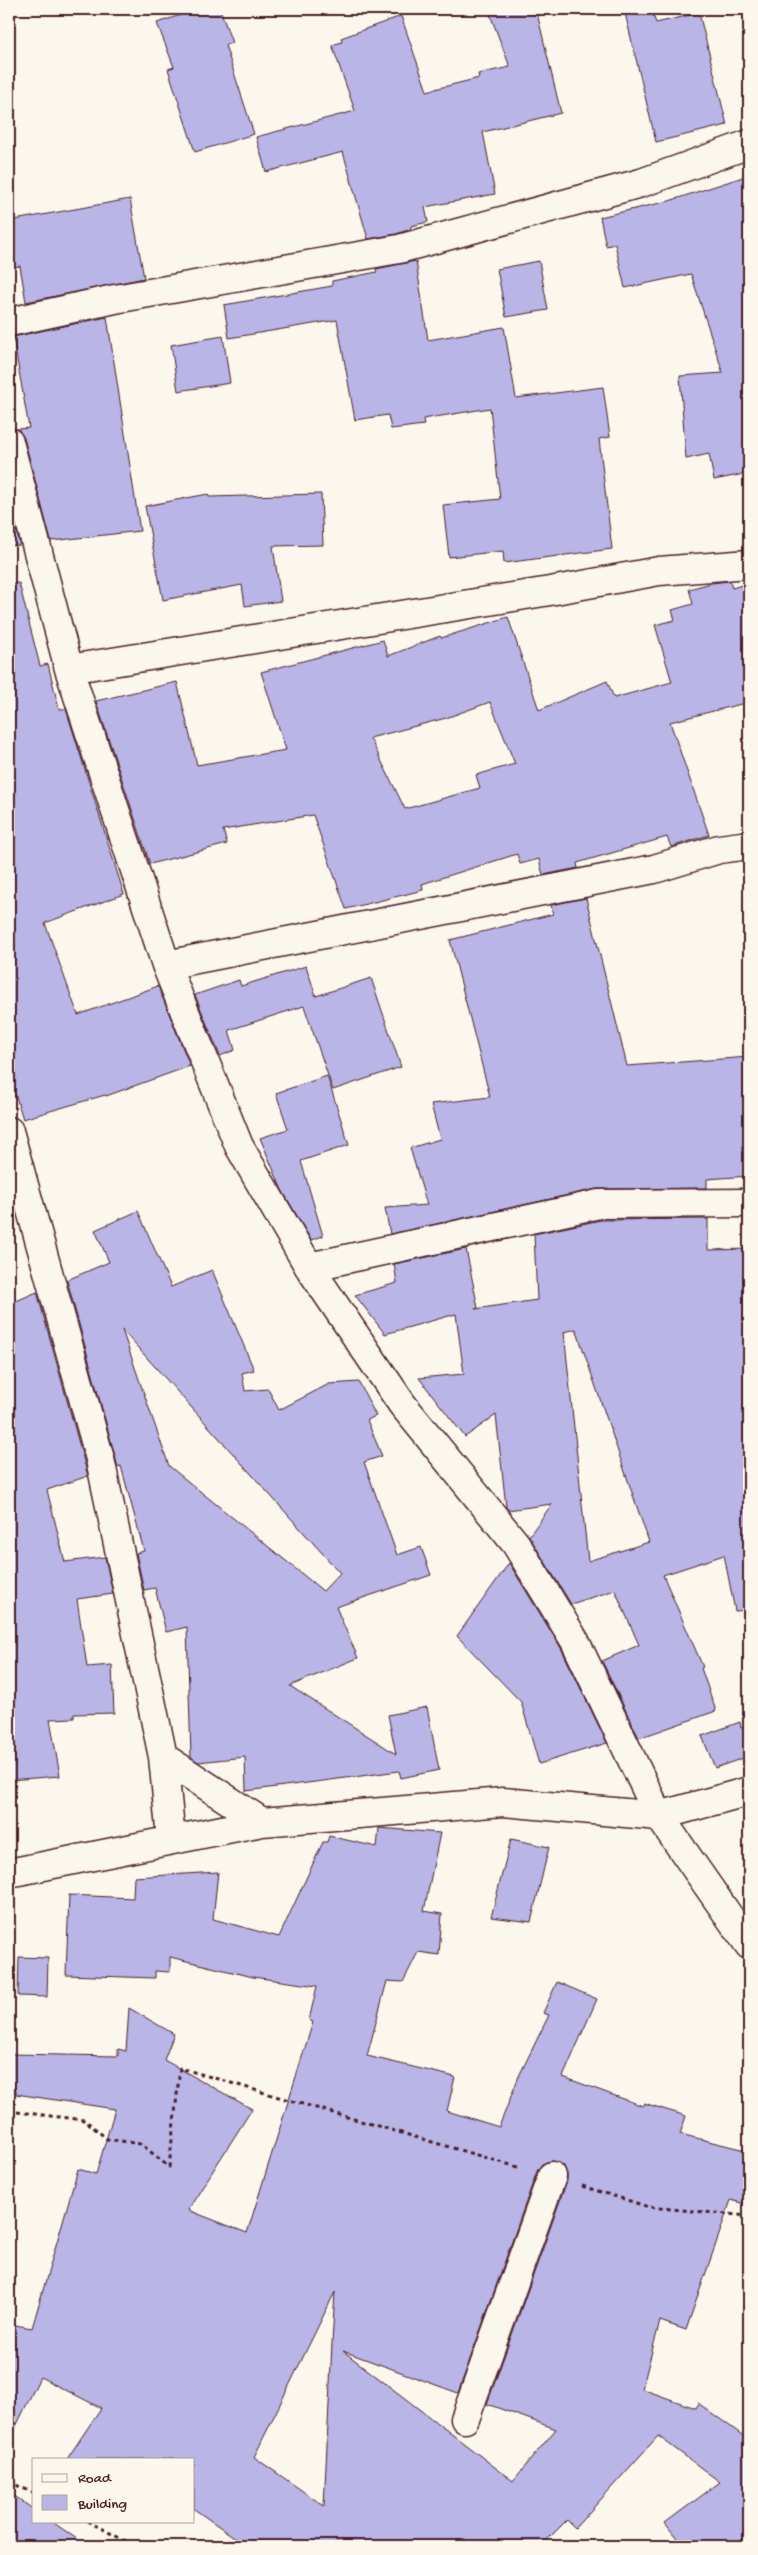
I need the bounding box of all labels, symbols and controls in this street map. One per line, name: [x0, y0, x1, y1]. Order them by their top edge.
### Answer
legend: [32, 2458, 195, 2522]
text: Road: [78, 2470, 112, 2488]
text: Building: [77, 2496, 127, 2514]

